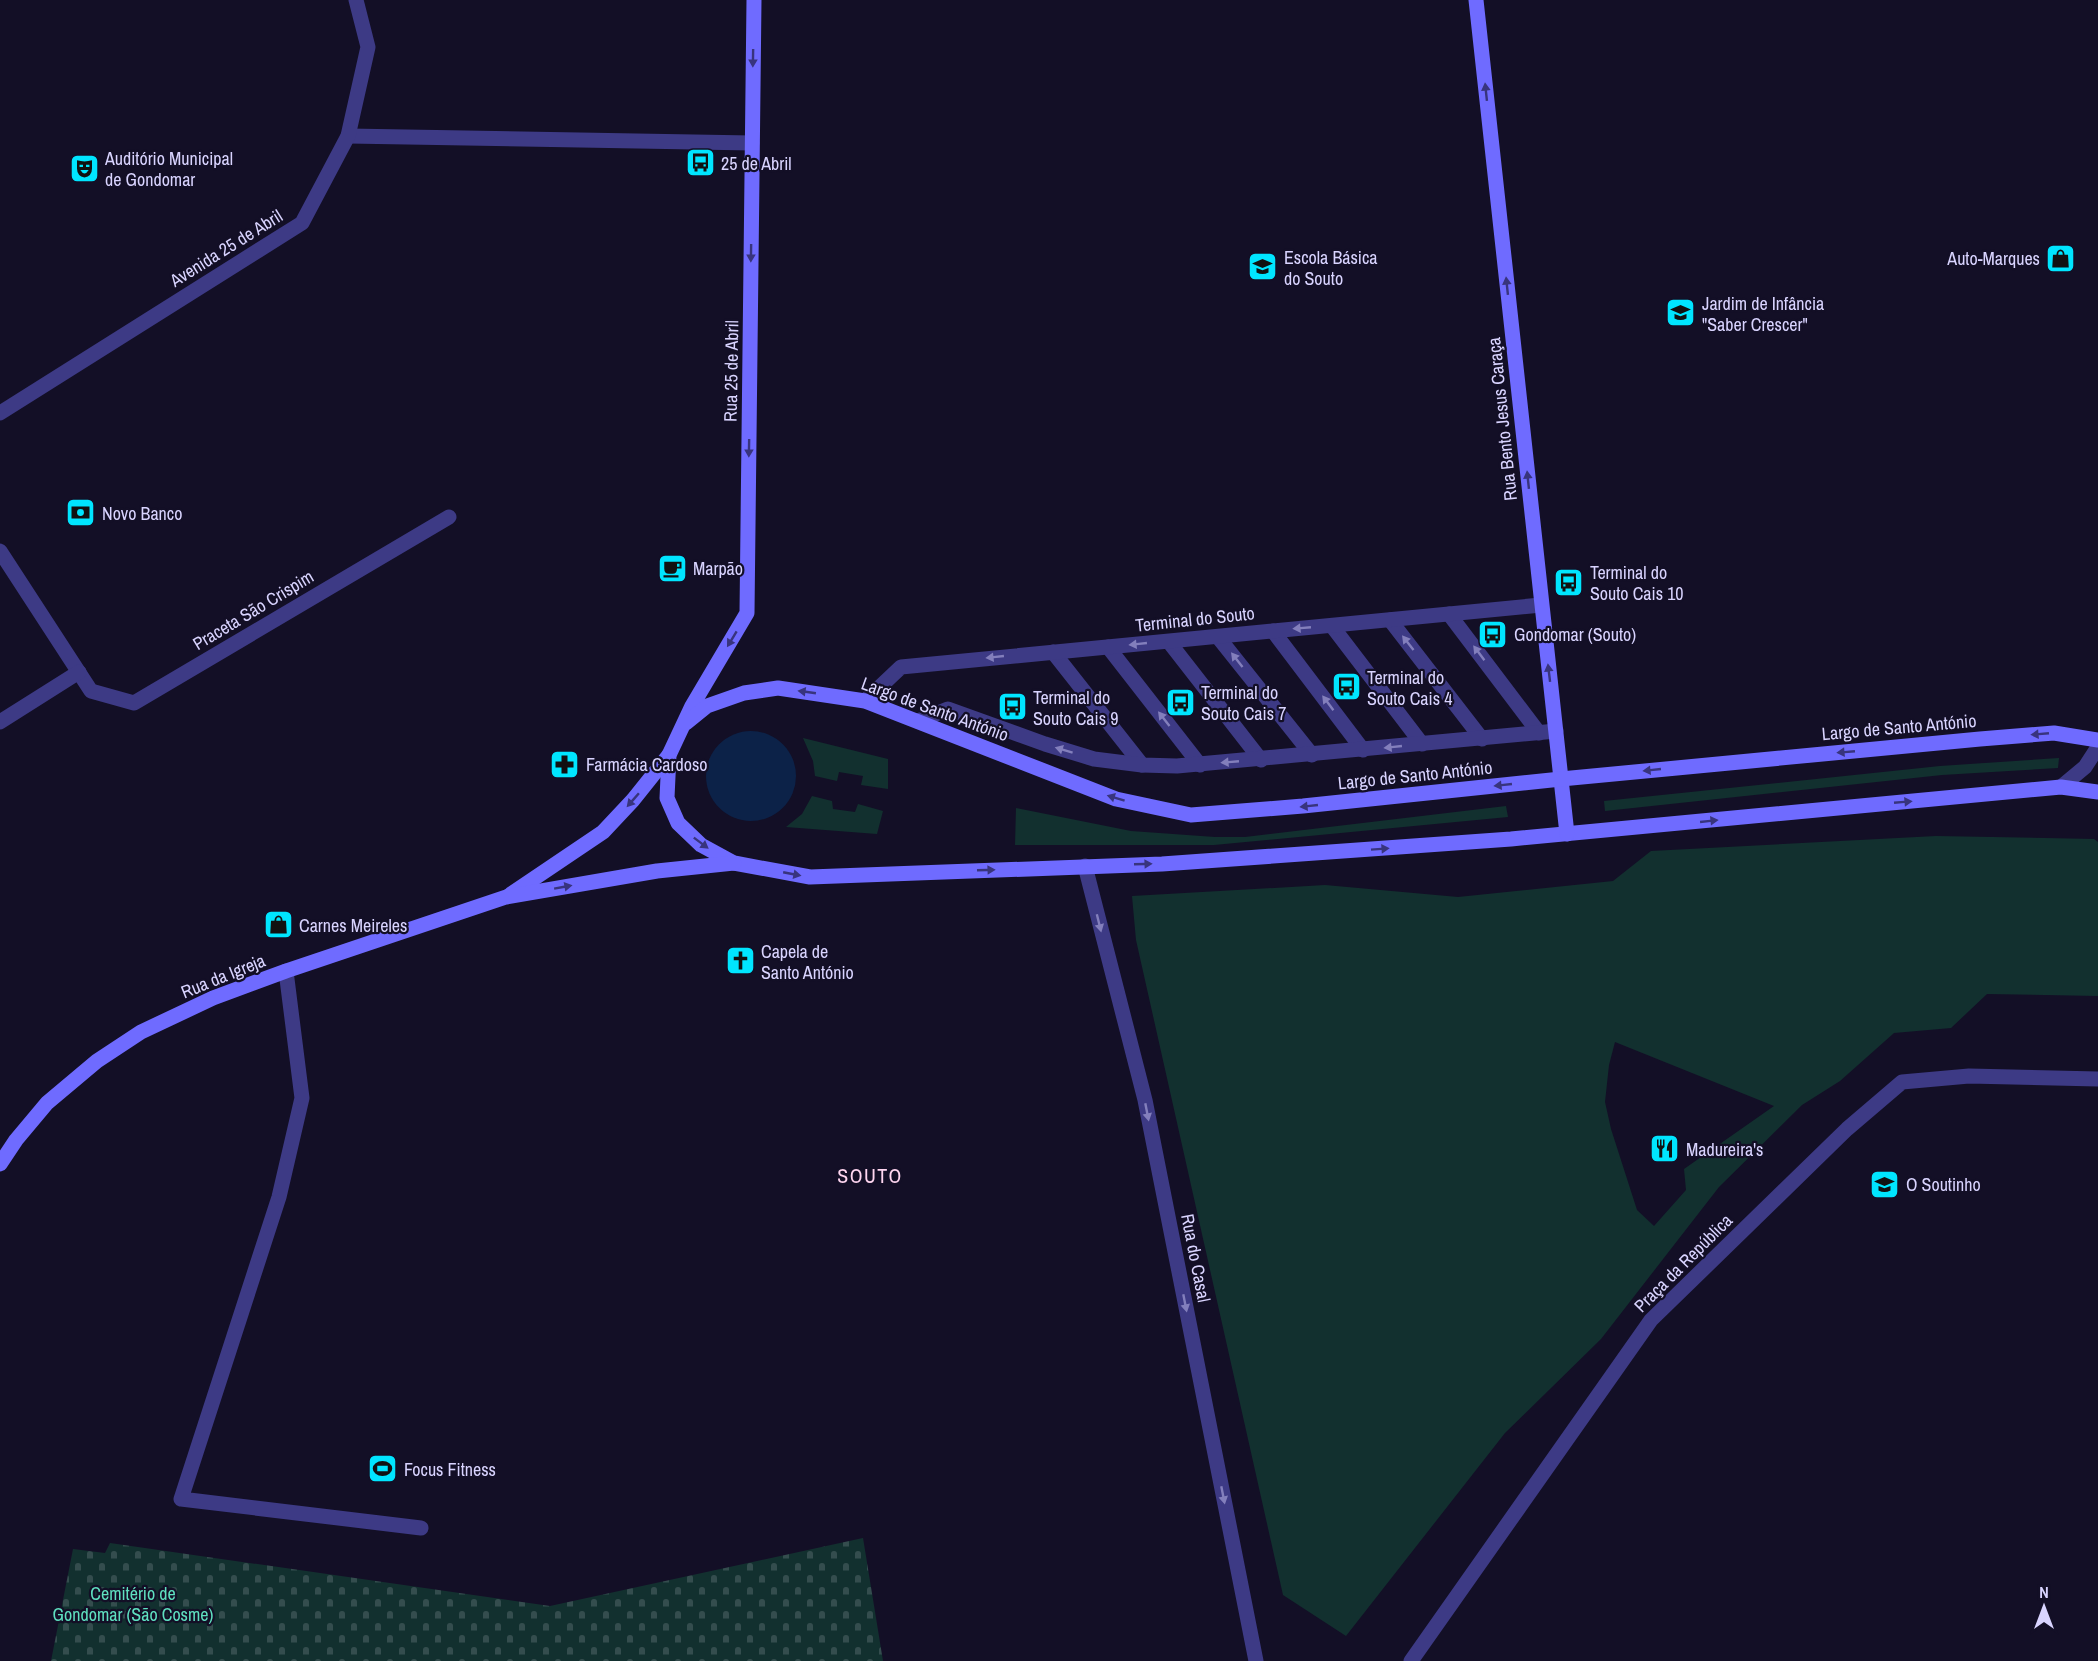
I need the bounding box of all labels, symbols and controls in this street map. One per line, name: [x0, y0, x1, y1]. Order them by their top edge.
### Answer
one-way arrow: [748, 49, 758, 68]
one-way arrow: [1481, 82, 1491, 101]
place label: Auditório Municipal de Gondomar: [104, 146, 233, 192]
bus stop icon: 25 de Abril: [684, 147, 716, 179]
place label: 25 de Abril: [721, 151, 792, 176]
theatre icon: Auditório Municipal de Gondomar: [68, 152, 100, 184]
street label: Avenida 25 de Abril: [164, 203, 287, 293]
shop icon: Auto-Marques: [2045, 242, 2077, 274]
one-way arrow: [746, 244, 756, 263]
place label: Escola Básica do Souto: [1284, 245, 1378, 291]
place label: Auto-Marques: [1946, 246, 2040, 271]
school or university icon: Escola Básica do Souto: [1247, 251, 1279, 283]
one-way arrow: [1502, 276, 1512, 295]
place label: Jardim de Infância "Saber Crescer": [1702, 291, 1824, 337]
school or university icon: Jardim de Infância "Saber Crescer": [1665, 297, 1697, 329]
street label: Rua 25 de Abril: [718, 320, 744, 422]
street label: Rua Bento Jesus Caraça: [1481, 336, 1523, 502]
one-way arrow: [744, 439, 754, 458]
one-way arrow: [1523, 470, 1533, 489]
bank icon: Novo Banco: [65, 497, 97, 529]
place label: Novo Banco: [102, 501, 182, 526]
cafe icon: Marpão: [656, 552, 688, 584]
place label: Marpão: [693, 556, 743, 581]
place label: Terminal do Souto Cais 10: [1590, 560, 1684, 606]
street label: Praceta São Crispim: [188, 564, 318, 656]
bus stop icon: Terminal do Souto Cais 10: [1553, 566, 1585, 598]
street label: Terminal do Souto: [1134, 600, 1256, 638]
bus stop icon: Gondomar (Souto): [1477, 618, 1509, 650]
place label: Gondomar (Souto): [1514, 622, 1636, 647]
one-way arrow: [1293, 623, 1312, 633]
one-way arrow: [727, 631, 737, 648]
one-way arrow: [1402, 635, 1414, 651]
one-way arrow: [1129, 639, 1148, 649]
one-way arrow: [1473, 645, 1485, 660]
one-way arrow: [1231, 652, 1243, 667]
one-way arrow: [985, 653, 1004, 662]
one-way arrow: [1544, 664, 1554, 683]
place label: Terminal do Souto Cais 4: [1367, 665, 1452, 711]
street label: Largo de Santo António: [858, 671, 1012, 747]
bus stop icon: Terminal do Souto Cais 4: [1330, 671, 1362, 703]
place label: Terminal do Souto Cais 7: [1201, 680, 1286, 726]
place label: Terminal do Souto Cais 9: [1033, 685, 1118, 731]
bus stop icon: Terminal do Souto Cais 7: [1164, 686, 1196, 718]
one-way arrow: [798, 688, 817, 697]
bus stop icon: Terminal do Souto Cais 9: [996, 691, 1028, 723]
one-way arrow: [1322, 695, 1334, 711]
street label: Largo de Santo António: [1821, 708, 1977, 746]
one-way arrow: [1159, 711, 1171, 726]
one-way arrow: [2031, 729, 2050, 739]
one-way arrow: [1383, 742, 1402, 752]
one-way arrow: [1055, 745, 1073, 754]
one-way arrow: [1836, 747, 1855, 757]
pharmacy icon: Farmácia Cardoso: [549, 748, 581, 780]
place label: Farmácia Cardoso: [586, 752, 708, 777]
street label: Largo de Santo António: [1337, 754, 1493, 796]
one-way arrow: [1221, 757, 1240, 767]
one-way arrow: [1642, 765, 1661, 775]
one-way arrow: [1493, 780, 1512, 790]
one-way arrow: [626, 792, 639, 808]
one-way arrow: [1107, 793, 1125, 802]
one-way arrow: [1893, 797, 1912, 807]
one-way arrow: [1299, 801, 1318, 811]
one-way arrow: [1699, 816, 1718, 826]
one-way arrow: [693, 836, 708, 848]
one-way arrow: [1370, 844, 1389, 854]
one-way arrow: [1134, 860, 1153, 869]
one-way arrow: [977, 866, 996, 875]
one-way arrow: [782, 870, 801, 879]
one-way arrow: [554, 882, 573, 891]
shop icon: Carnes Meireles: [262, 909, 294, 941]
place label: Carnes Meireles: [299, 913, 407, 938]
one-way arrow: [1095, 914, 1105, 932]
place label: Capela de Santo António: [761, 939, 854, 985]
church icon: Capela de Santo António: [724, 945, 756, 977]
street label: Rua da Igreja: [177, 948, 269, 1004]
one-way arrow: [1143, 1103, 1152, 1122]
restaurant icon: Madureira's: [1649, 1133, 1681, 1165]
place label: Madureira's: [1686, 1137, 1763, 1162]
district label: SOUTO: [837, 1162, 903, 1189]
school or university icon: O Soutinho: [1869, 1168, 1901, 1200]
place label: O Soutinho: [1906, 1172, 1981, 1197]
street label: Praça da República: [1628, 1208, 1738, 1318]
street label: Rua do Casal: [1175, 1212, 1217, 1304]
one-way arrow: [1181, 1294, 1190, 1313]
sports icon: Focus Fitness: [367, 1453, 399, 1485]
place label: Focus Fitness: [404, 1457, 496, 1482]
one-way arrow: [1219, 1485, 1228, 1504]
north arrow: [2014, 1577, 2074, 1637]
park label: Cemitério de Gondomar (São Cosme): [53, 1581, 213, 1627]
text: N: [2039, 1581, 2049, 1603]

